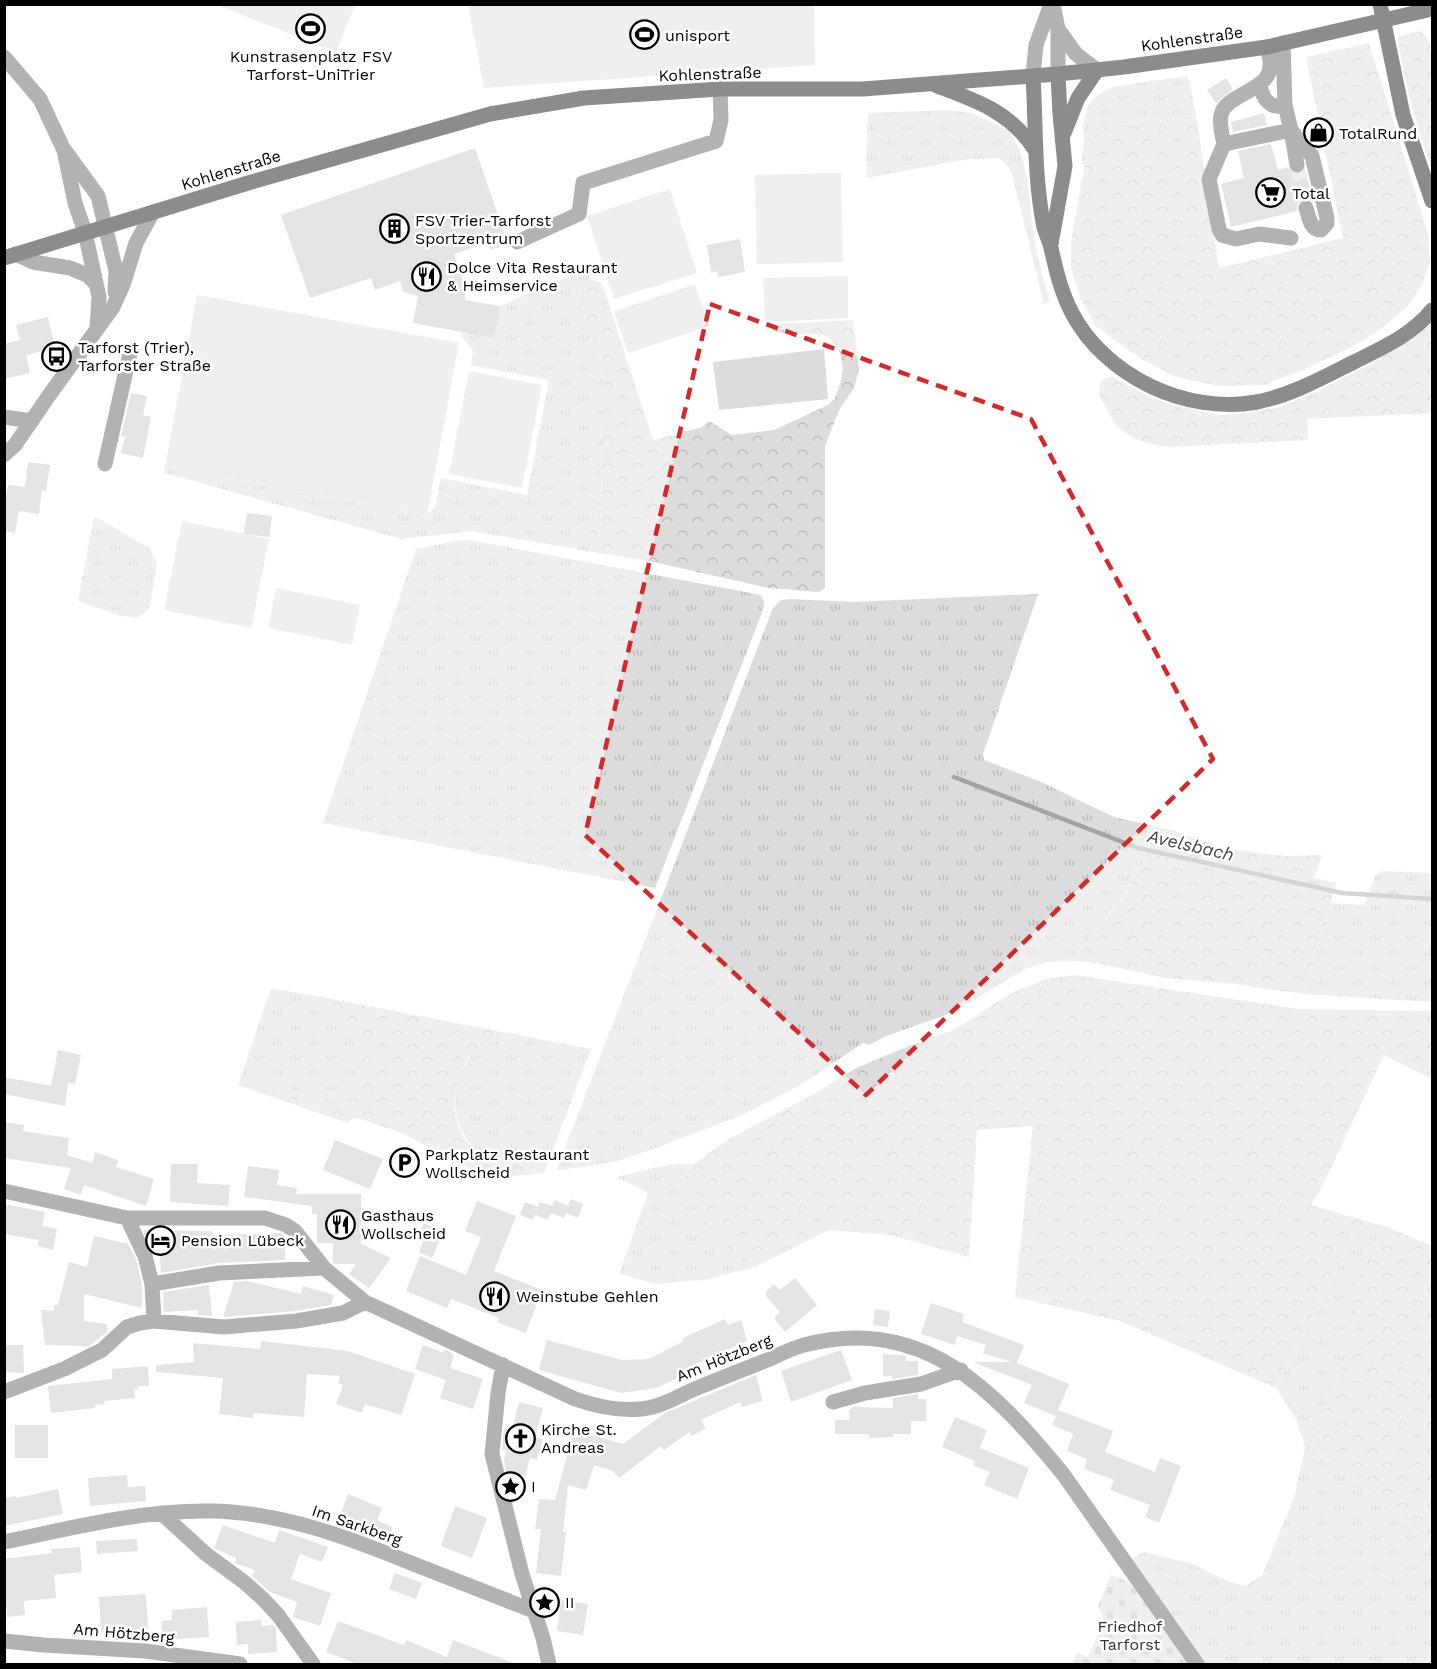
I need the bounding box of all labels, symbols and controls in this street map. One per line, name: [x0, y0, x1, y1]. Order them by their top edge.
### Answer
sports icon: Kunstrasenplatz FSV Tarforst-UniTrier: [295, 12, 327, 44]
sports icon: unisport: [628, 19, 660, 51]
street label: Kohlenstraße: [1140, 22, 1244, 56]
place label: unisport: [665, 26, 730, 45]
place label: Kunstrasenplatz FSV Tarforst-UniTrier: [230, 47, 392, 84]
street label: Kohlenstraße: [658, 63, 762, 85]
shop icon: TotalRund: [1302, 117, 1334, 149]
place label: TotalRund: [1339, 124, 1417, 143]
street label: Kohlenstraße: [179, 146, 283, 194]
supermarket icon: Total: [1255, 177, 1287, 209]
place label: Total: [1292, 184, 1330, 203]
place label: FSV Trier-Tarforst Sportzentrum: [415, 211, 551, 248]
building icon: FSV Trier-Tarforst Sportzentrum: [378, 213, 410, 245]
place label: Dolce Vita Restaurant & Heimservice: [447, 258, 617, 295]
restaurant icon: Dolce Vita Restaurant & Heimservice: [410, 260, 442, 292]
place label: Tarforst (Trier), Tarforster Straße: [78, 338, 211, 375]
bus stop icon: Tarforst (Trier), Tarforster Straße: [41, 340, 73, 372]
water label: Avelsbach: [1145, 825, 1236, 865]
place label: Parkplatz Restaurant Wollscheid: [425, 1145, 590, 1182]
parking icon: Parkplatz Restaurant Wollscheid: [388, 1147, 420, 1179]
place label: Gasthaus Wollscheid: [361, 1206, 446, 1243]
restaurant icon: Gasthaus Wollscheid: [324, 1208, 356, 1240]
hotel icon: Pension Lübeck: [144, 1224, 176, 1256]
place label: Pension Lübeck: [181, 1231, 304, 1250]
restaurant icon: Weinstube Gehlen: [479, 1280, 511, 1312]
place label: Weinstube Gehlen: [516, 1287, 659, 1306]
street label: Am Hötzberg: [673, 1330, 775, 1386]
place label: Kirche St. Andreas: [541, 1420, 617, 1457]
church icon: Kirche St. Andreas: [504, 1422, 536, 1454]
place icon: I: [494, 1470, 526, 1502]
place label: I: [531, 1477, 536, 1496]
street label: Im Sarkberg: [309, 1501, 405, 1549]
place icon: II: [528, 1586, 560, 1618]
place label: II: [565, 1593, 574, 1612]
park label: Friedhof Tarforst: [1098, 1617, 1163, 1654]
street label: Am Hötzberg: [73, 1619, 176, 1647]

